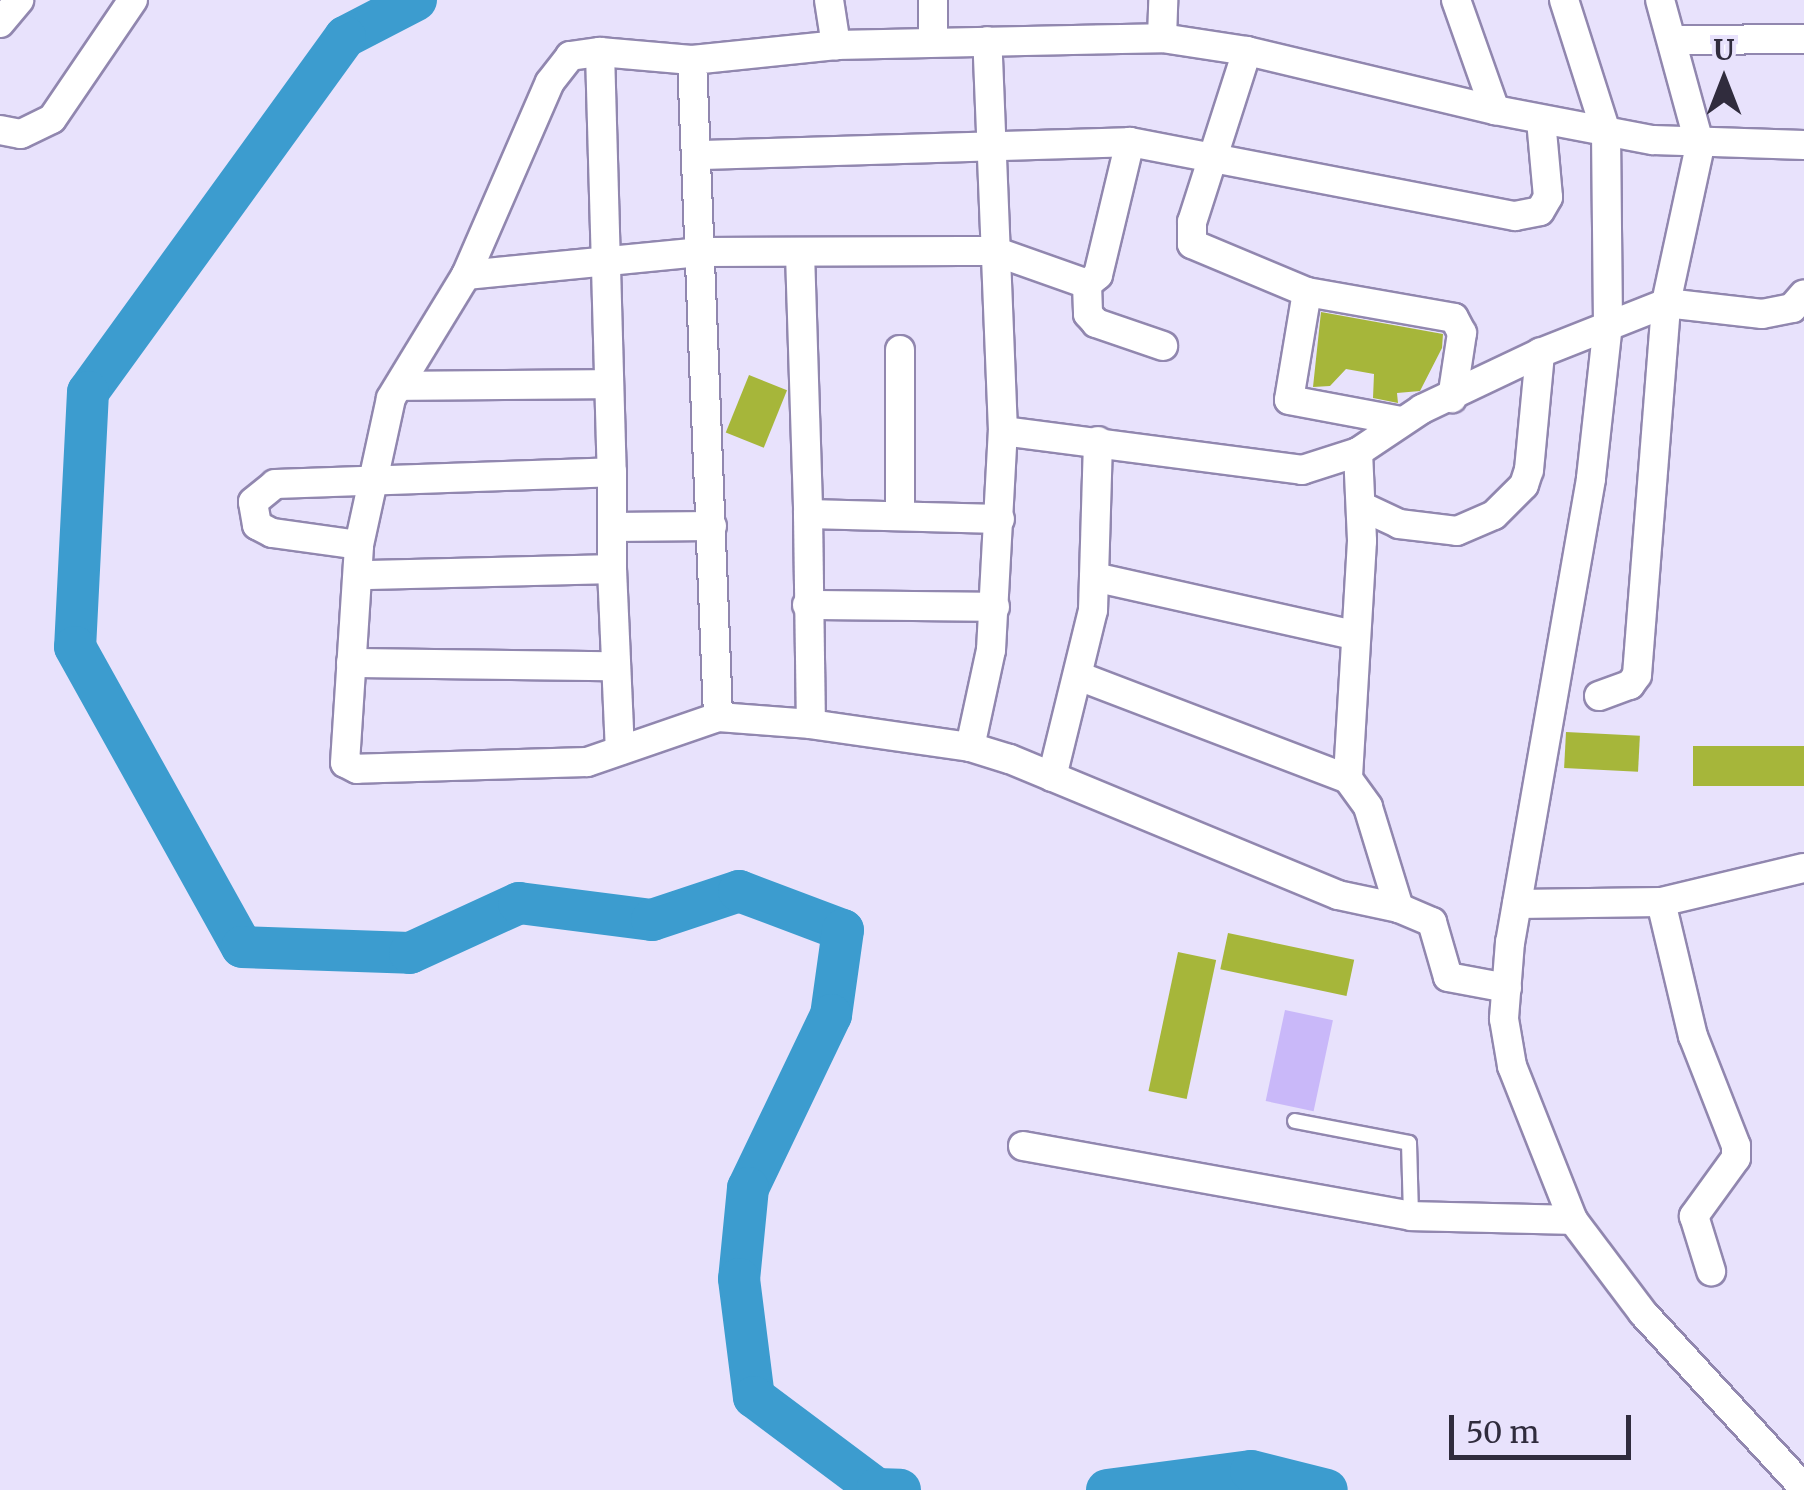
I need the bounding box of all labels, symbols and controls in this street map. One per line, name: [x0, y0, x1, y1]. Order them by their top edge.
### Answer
north arrow: [1674, 30, 1774, 130]
text: U: [1714, 32, 1734, 68]
scale bar: [1454, 1395, 1636, 1457]
text: 50 m: [1466, 1413, 1539, 1451]

